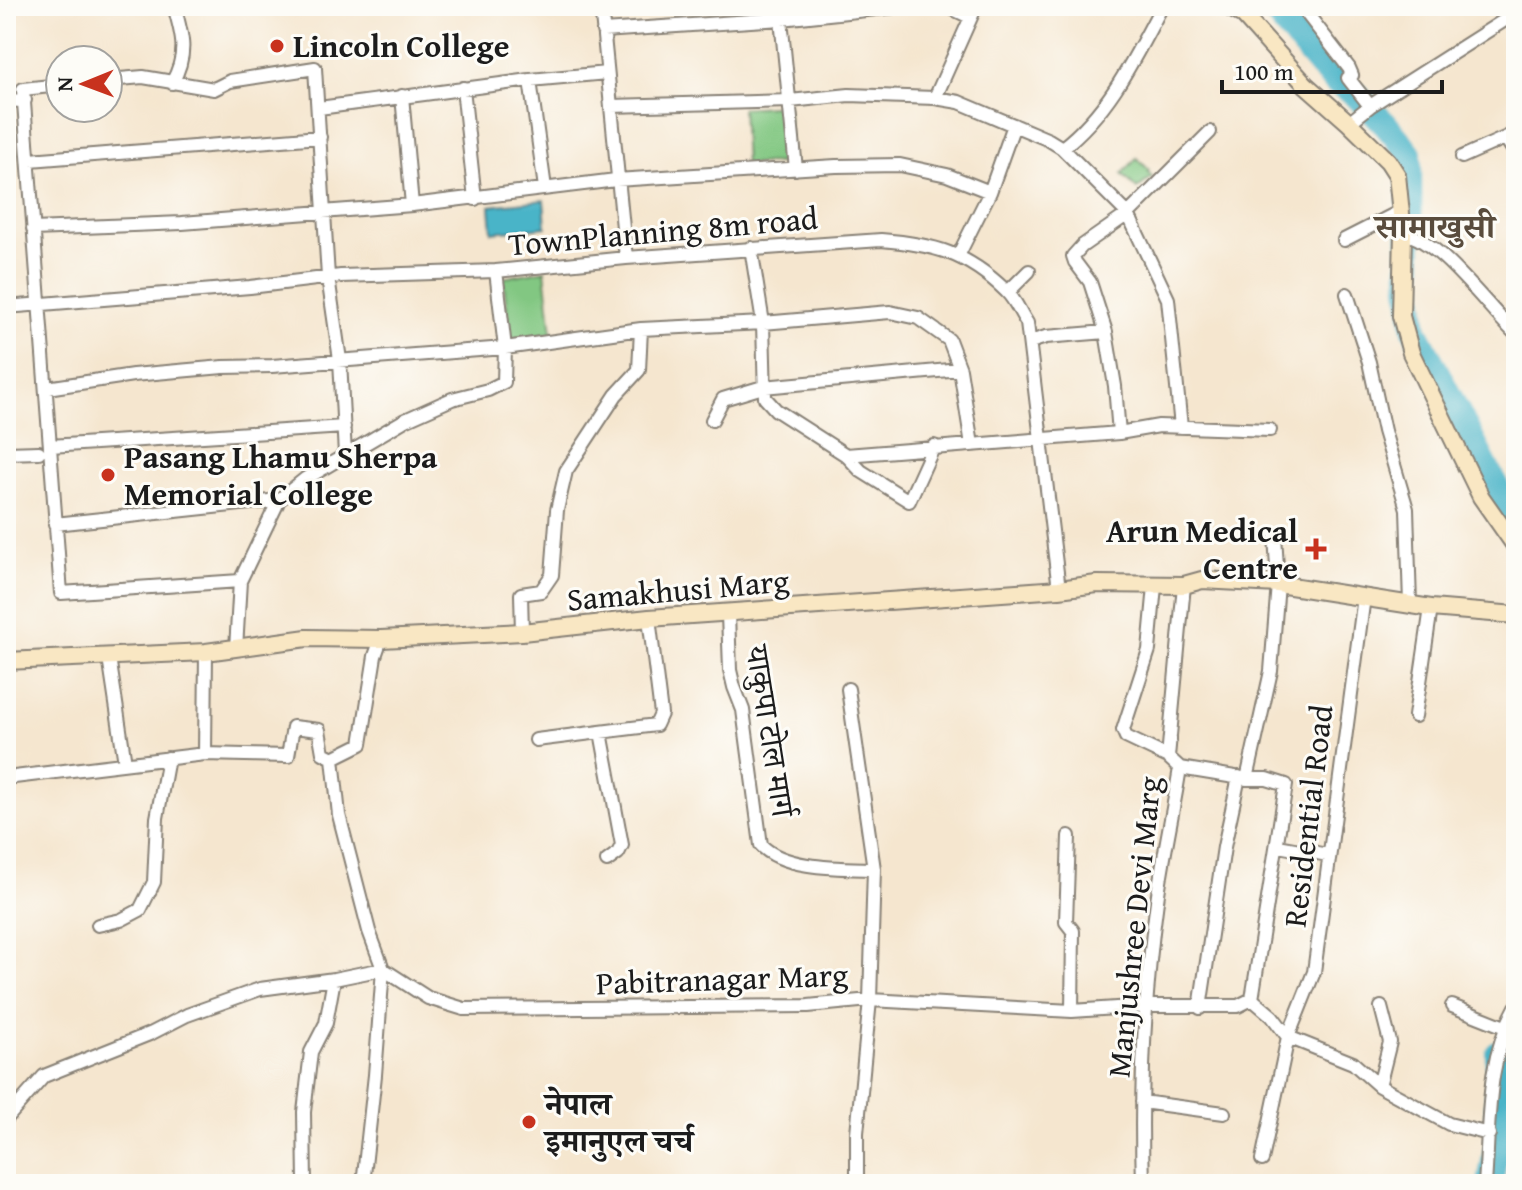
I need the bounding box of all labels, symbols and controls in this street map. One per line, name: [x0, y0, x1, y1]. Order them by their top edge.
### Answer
place label: Lincoln College: [293, 22, 509, 69]
marker: Lincoln College: [268, 37, 286, 55]
north arrow: [44, 44, 124, 124]
scale bar: [1222, 44, 1442, 94]
text: 100 m: [1234, 54, 1294, 89]
text: N: [48, 76, 80, 92]
street label: TownPlanning 8m road: [506, 194, 820, 267]
district label: सामाखुसी: [1372, 201, 1498, 250]
place label: Pasang Lhamu Sherpa Memorial College: [124, 433, 438, 517]
marker: Pasang Lhamu Sherpa Memorial College: [99, 466, 117, 484]
place label: Arun Medical Centre: [1106, 507, 1298, 591]
marker: Arun Medical Centre: [1305, 538, 1327, 560]
street label: Samakhusi Marg: [565, 556, 791, 623]
street label: याकुपा टोल मार्ग: [733, 640, 808, 822]
street label: Residential Road: [1271, 702, 1344, 930]
street label: Manjushree Devi Marg: [1094, 774, 1173, 1080]
street label: Pabitranagar Marg: [595, 951, 849, 1006]
place label: नेपाल इमानुएल चर्च: [543, 1080, 695, 1164]
marker: नेपाल इमानुएल चर्च: [520, 1113, 538, 1131]

